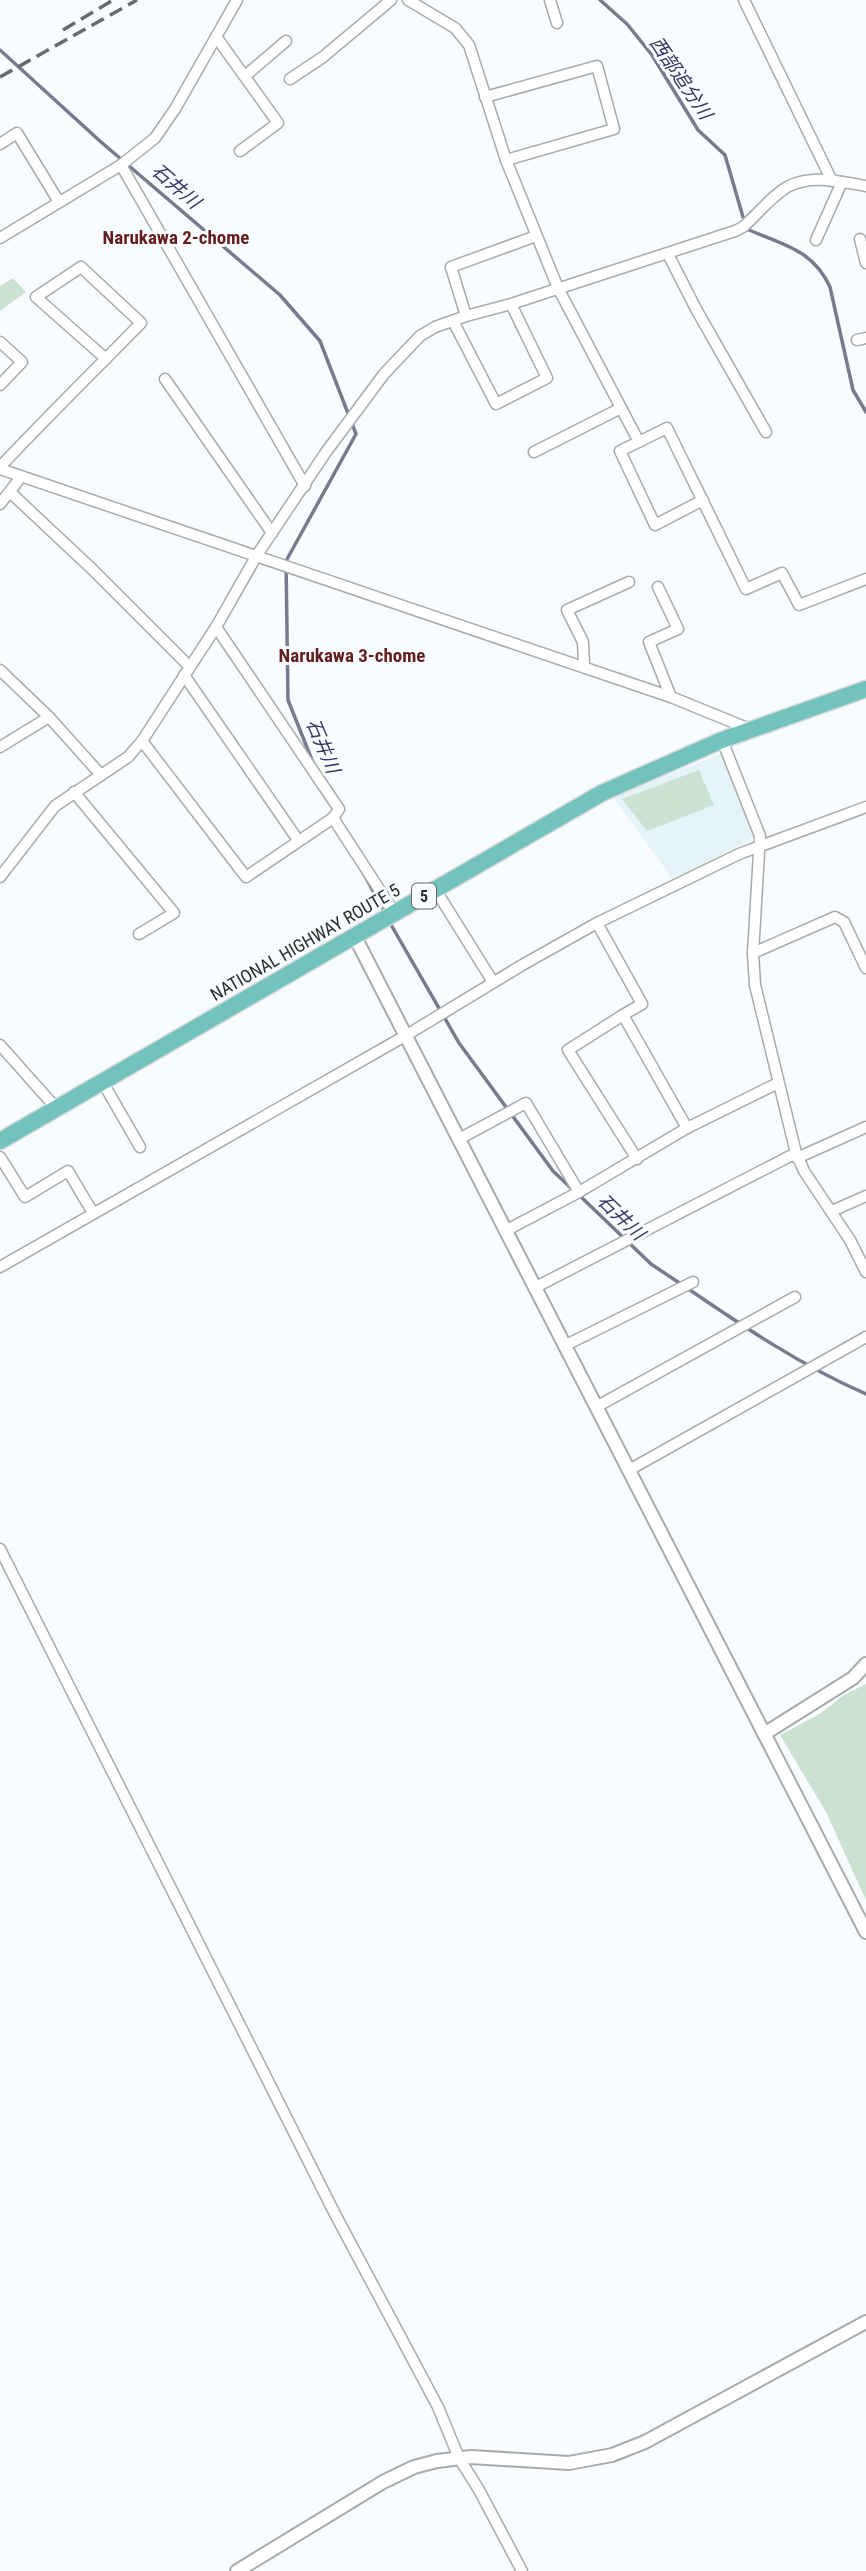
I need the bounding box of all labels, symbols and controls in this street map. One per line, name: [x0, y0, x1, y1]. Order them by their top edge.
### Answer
water label: 西部追分川: [645, 32, 718, 125]
water label: 石井川: [147, 159, 207, 215]
district label: Narukawa 2-chome: [103, 226, 249, 249]
district label: Narukawa 3-chome: [279, 644, 425, 667]
water label: 石井川: [301, 715, 346, 779]
street label: NATIONAL HIGHWAY ROUTE 5: [206, 879, 404, 1005]
road number: 5: [412, 884, 436, 908]
water label: 石井川: [593, 1189, 651, 1246]

